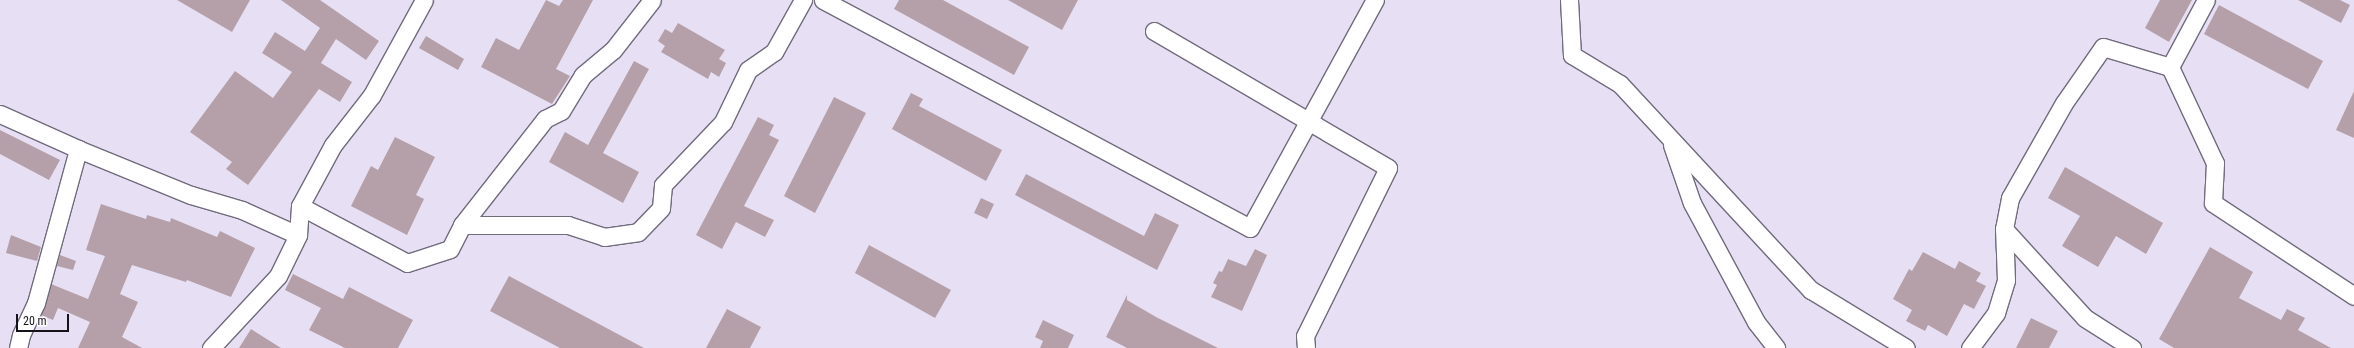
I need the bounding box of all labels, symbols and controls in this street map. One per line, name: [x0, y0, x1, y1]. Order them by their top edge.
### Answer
scale bar: [18, 306, 71, 332]
text: 20 m: [23, 314, 47, 328]

